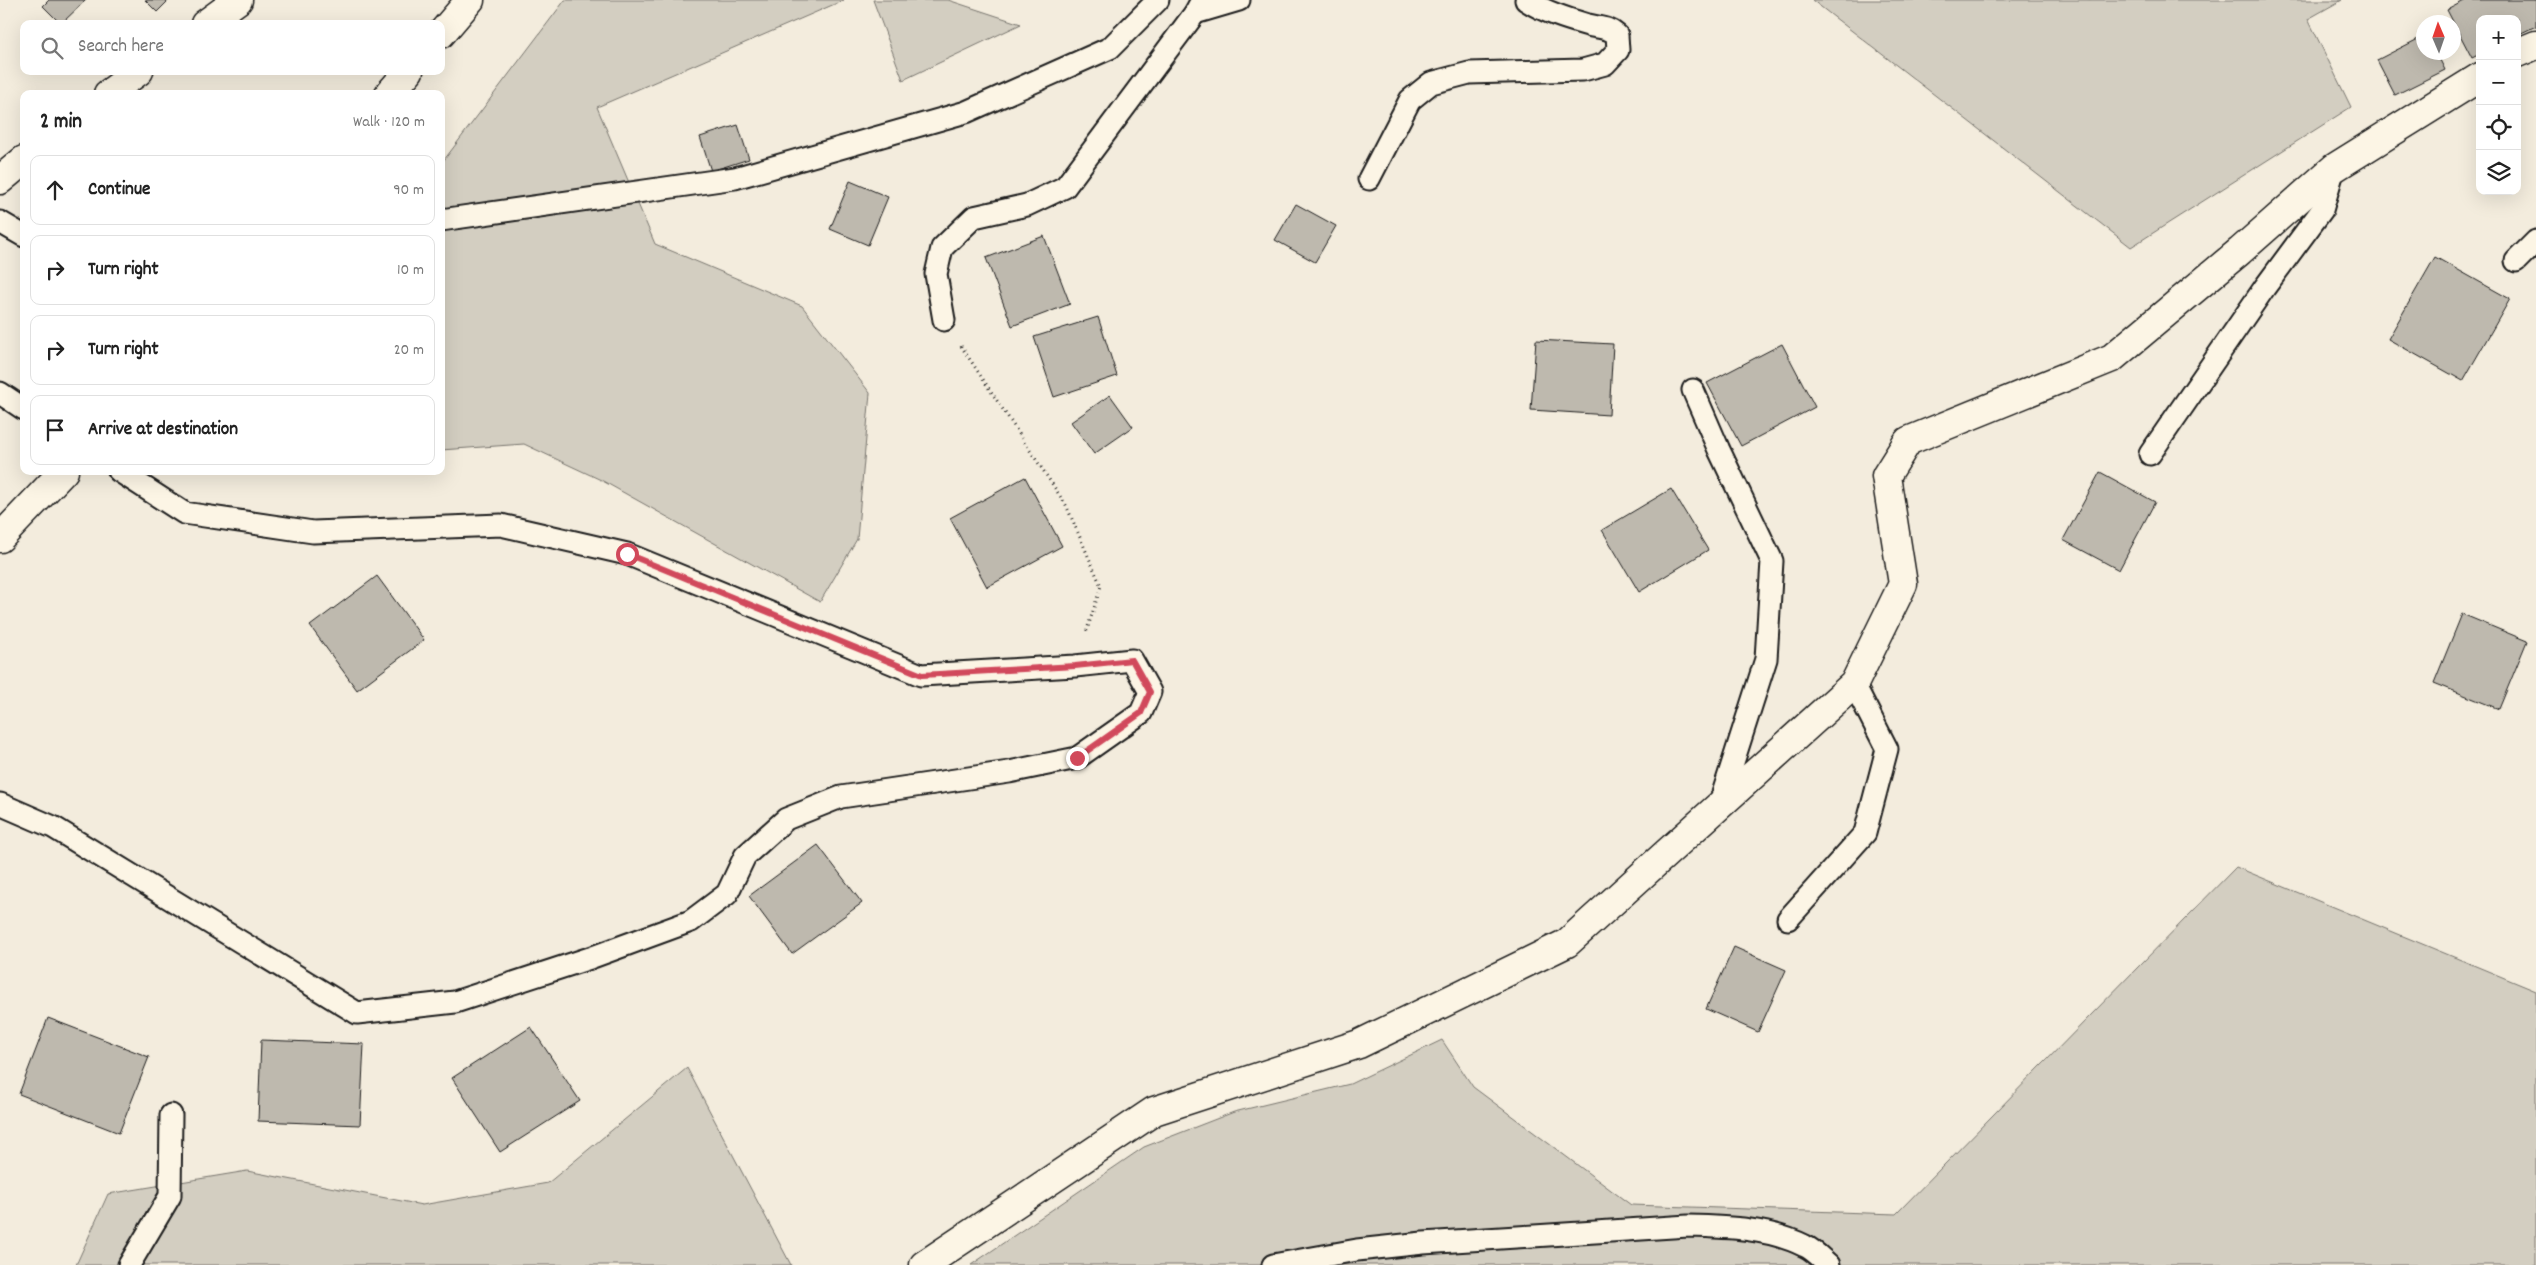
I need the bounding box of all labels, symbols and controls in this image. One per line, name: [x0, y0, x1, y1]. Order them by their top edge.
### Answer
north arrow: [2416, 15, 2461, 60]
map controls: [2476, 15, 2521, 195]
button: +: [2476, 15, 2521, 60]
search box: [20, 20, 445, 75]
icon: search: [38, 34, 66, 62]
text: Search here: [78, 34, 164, 61]
button: −: [2476, 60, 2521, 105]
button: locate: [2476, 105, 2521, 150]
text: 2 min: [40, 108, 82, 138]
text: Walk · 120 m: [353, 111, 425, 134]
button: layers: [2476, 150, 2521, 195]
icon: ahead: [41, 176, 69, 204]
text: Continue: [88, 177, 150, 204]
text: 90 m: [393, 179, 424, 202]
icon: right: [41, 256, 69, 284]
text: Turn right: [88, 257, 159, 284]
text: 10 m: [397, 259, 424, 282]
icon: right: [41, 336, 69, 364]
text: Turn right: [88, 337, 159, 364]
text: 20 m: [394, 339, 424, 362]
icon: arrive: [41, 416, 69, 444]
text: Arrive at destination: [88, 417, 238, 444]
route start: [616, 543, 639, 566]
route end: [1066, 747, 1089, 770]

